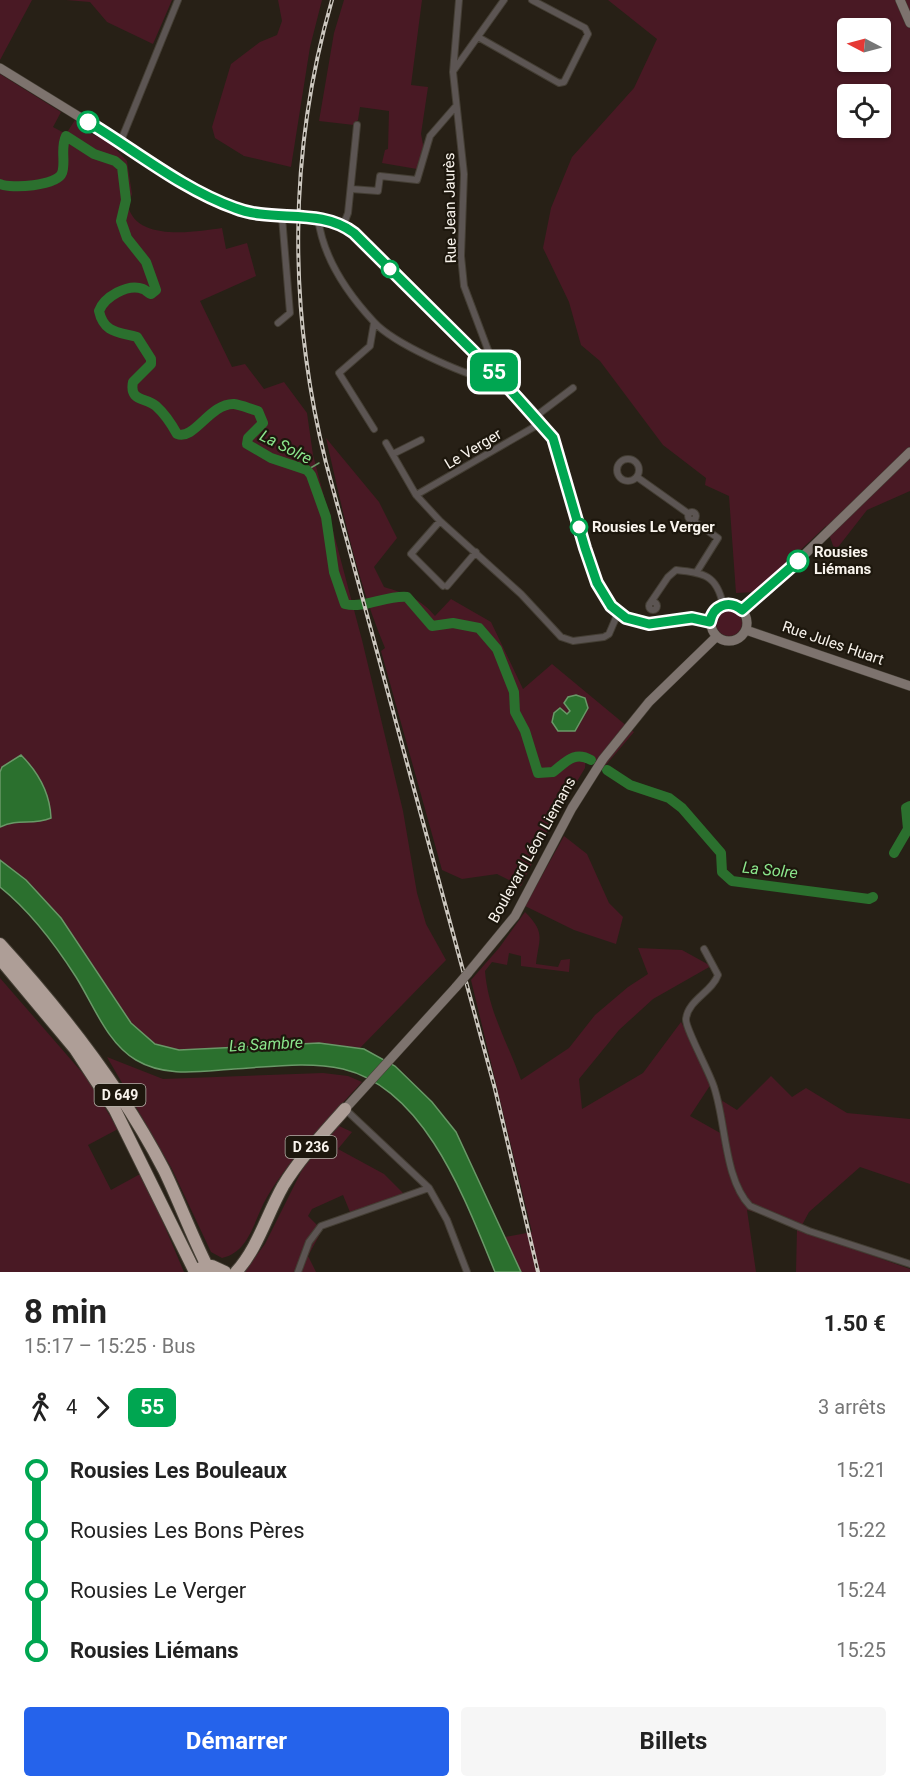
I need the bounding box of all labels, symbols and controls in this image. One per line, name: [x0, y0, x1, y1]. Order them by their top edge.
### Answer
north arrow: [837, 18, 891, 72]
map controls: [837, 18, 891, 138]
button: locate: [837, 84, 891, 138]
unlabelled marker: [77, 111, 99, 133]
street label: Rue Jean Jaurès: [440, 152, 460, 264]
unlabelled marker: [381, 260, 399, 278]
line badge: 55: [467, 352, 521, 392]
text: 55: [482, 360, 506, 384]
street label: Le Verger: [441, 425, 505, 473]
water label: La Solre: [257, 426, 315, 468]
marker: Rousies Le Verger: [570, 518, 588, 536]
place label: Rousies Le Verger: [592, 518, 715, 536]
place label: Rousies Liémans: [814, 543, 872, 578]
marker: Rousies Liémans: [787, 550, 809, 572]
street label: Rue Jules Huart: [780, 617, 886, 669]
street label: Boulevard Léon Liemans: [484, 774, 580, 926]
water label: La Solre: [741, 858, 799, 882]
water label: La Sambre: [229, 1033, 303, 1055]
road number: D 649: [94, 1084, 146, 1106]
road number: D 236: [286, 1136, 336, 1158]
text: 8 min: [24, 1292, 107, 1331]
text: 1.50 €: [824, 1311, 886, 1336]
text: 15:17 – 15:25 · Bus: [24, 1334, 196, 1358]
icon: walk: [24, 1391, 57, 1424]
icon: forward: [86, 1391, 119, 1424]
text: 4: [66, 1395, 77, 1419]
text: 55: [140, 1395, 164, 1419]
text: 3 arrêts: [818, 1395, 886, 1419]
text: Rousies Les Bouleaux: [70, 1458, 287, 1483]
text: 15:21: [836, 1458, 886, 1482]
text: Rousies Les Bons Pères: [70, 1518, 305, 1543]
text: 15:22: [836, 1518, 886, 1542]
text: Rousies Le Verger: [70, 1578, 246, 1603]
text: 15:24: [836, 1578, 886, 1602]
text: Rousies Liémans: [70, 1638, 239, 1663]
text: 15:25: [836, 1638, 886, 1662]
button: Démarrer: [24, 1707, 449, 1776]
button: Billets: [461, 1707, 886, 1776]

